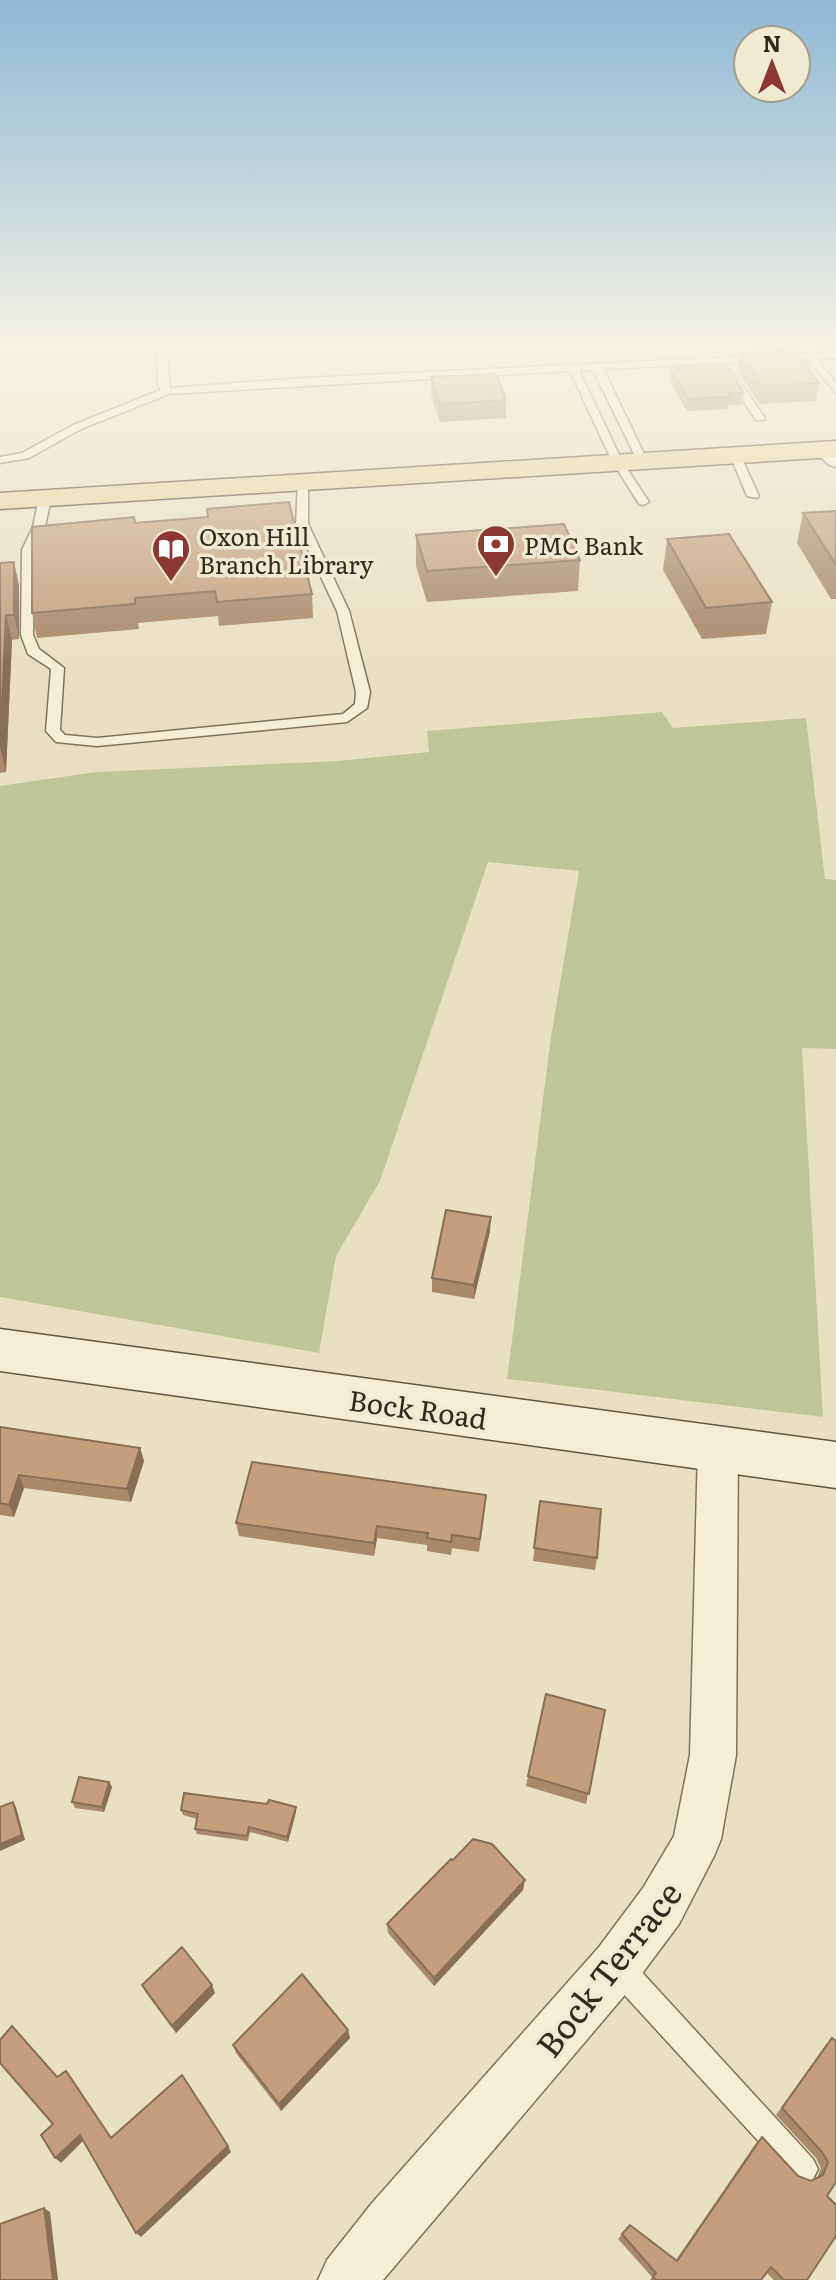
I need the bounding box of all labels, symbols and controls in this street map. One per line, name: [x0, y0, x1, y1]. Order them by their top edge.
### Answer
north arrow: [732, 24, 812, 104]
text: N: [763, 26, 781, 59]
place label: Oxon Hill Branch Library: [199, 518, 374, 581]
bank icon: PMC Bank: [475, 523, 517, 578]
place label: PMC Bank: [524, 527, 643, 562]
library icon: Oxon Hill Branch Library: [150, 528, 192, 583]
street label: Bock Road: [346, 1378, 490, 1438]
street label: Bock Terrace: [522, 1869, 692, 2067]

